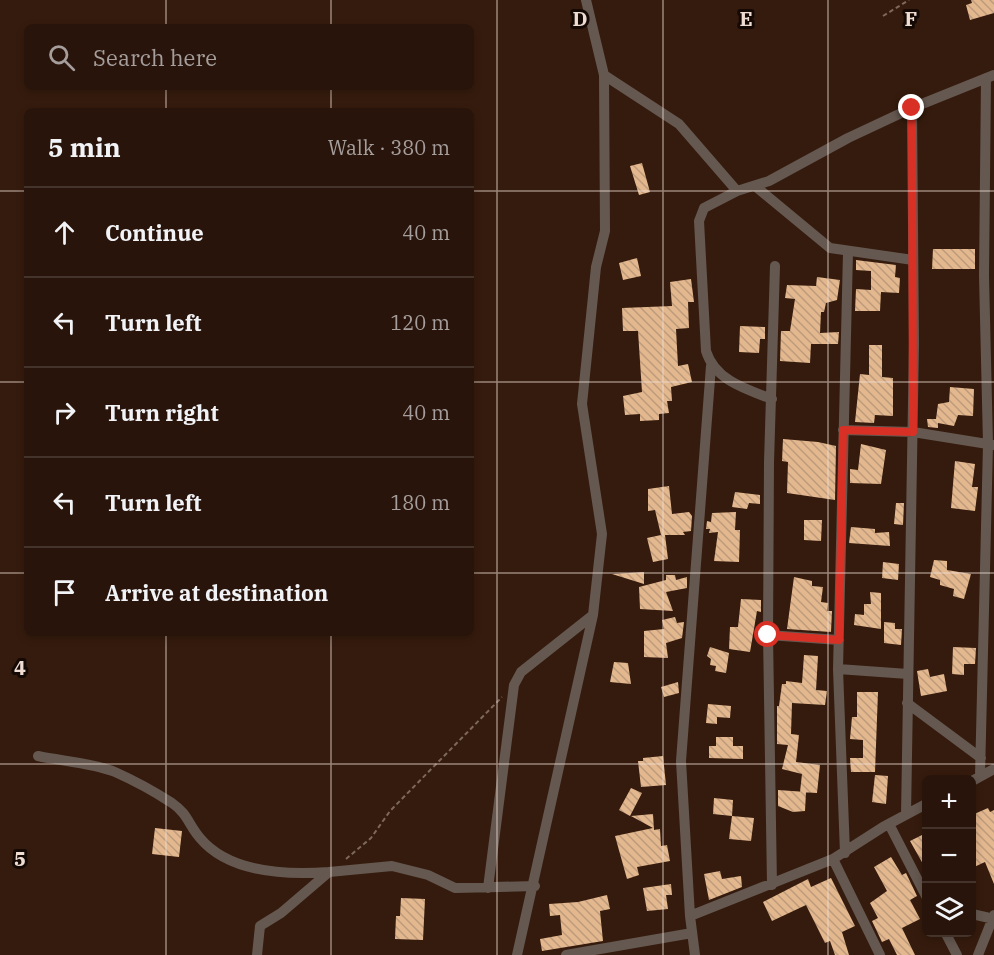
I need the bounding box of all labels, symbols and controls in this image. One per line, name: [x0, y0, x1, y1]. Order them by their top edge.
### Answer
text: D: [572, 5, 588, 32]
text: E: [739, 5, 753, 32]
text: F: [905, 5, 917, 32]
search box: [24, 24, 474, 90]
icon: search: [45, 41, 78, 74]
text: Search here: [93, 43, 217, 72]
route end: [898, 94, 924, 120]
text: 5 min: [48, 130, 121, 164]
text: Walk · 380 m: [328, 134, 450, 161]
icon: ahead: [48, 216, 81, 249]
text: Continue: [105, 218, 204, 247]
text: 40 m: [402, 219, 450, 246]
icon: left: [48, 306, 81, 339]
text: Turn left: [105, 308, 201, 337]
text: 120 m: [390, 309, 450, 336]
icon: right: [48, 396, 81, 429]
text: Turn right: [105, 398, 219, 427]
text: 40 m: [402, 399, 450, 426]
icon: left: [48, 486, 81, 519]
text: Turn left: [105, 488, 201, 517]
text: 180 m: [390, 489, 450, 516]
icon: arrive: [48, 576, 81, 609]
text: Arrive at destination: [105, 578, 328, 607]
route start: [754, 621, 780, 647]
text: 4: [14, 654, 26, 681]
map controls: [922, 775, 976, 937]
button: +: [922, 775, 976, 829]
button: −: [922, 829, 976, 883]
text: 5: [14, 845, 26, 872]
button: layers: [922, 883, 976, 937]

